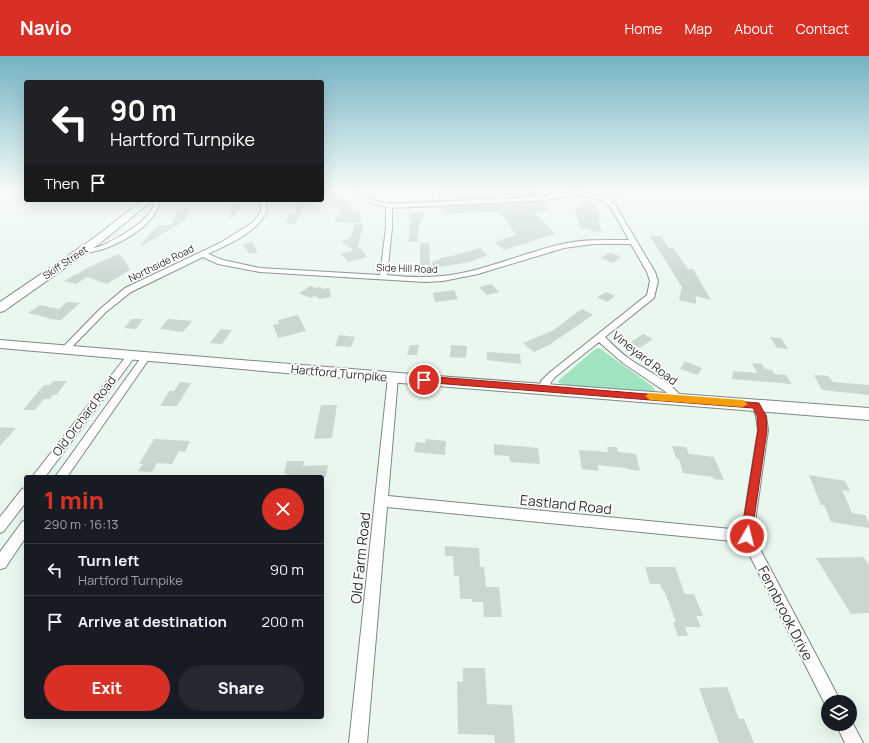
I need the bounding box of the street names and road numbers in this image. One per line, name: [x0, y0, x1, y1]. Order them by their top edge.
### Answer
street label: Northside Road: [126, 241, 196, 285]
street label: Skiff Street: [40, 242, 90, 282]
street label: Side Hill Road: [376, 260, 438, 276]
street label: Vineyard Road: [609, 327, 681, 389]
street label: Hartford Turnpike: [290, 360, 388, 386]
street label: Old Orchard Road: [48, 372, 120, 460]
street label: Eastland Road: [519, 490, 613, 518]
street label: Old Farm Road: [346, 511, 374, 605]
street label: Fennbrook Drive: [754, 562, 818, 664]

